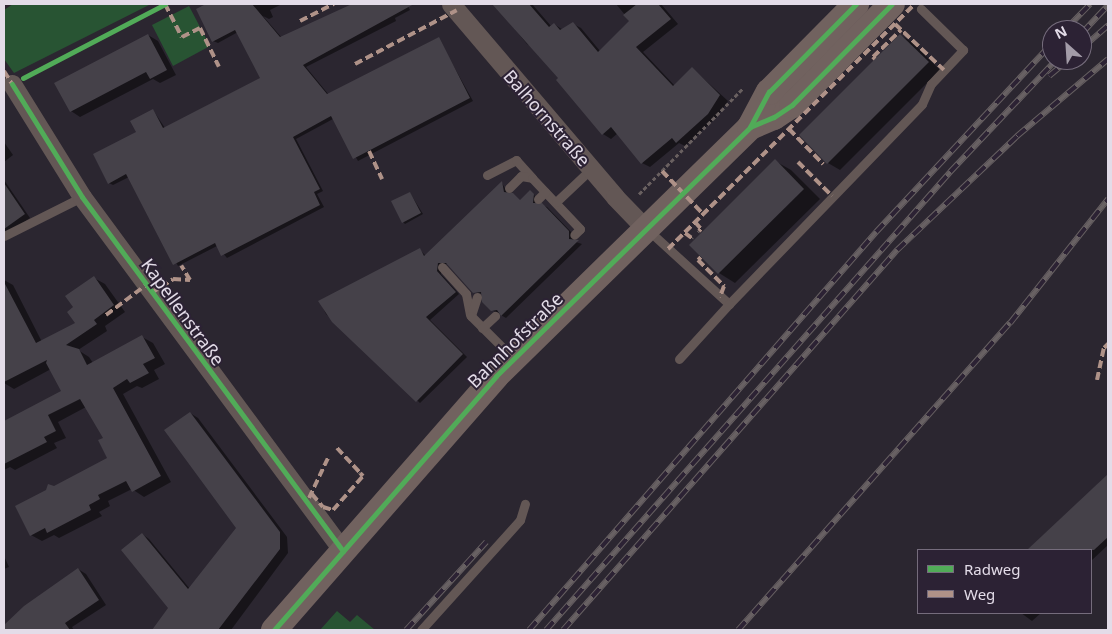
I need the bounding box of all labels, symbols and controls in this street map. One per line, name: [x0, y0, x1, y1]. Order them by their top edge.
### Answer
north arrow: [1042, 20, 1092, 70]
text: N: [1051, 21, 1070, 43]
street label: Balhornstraße: [499, 65, 595, 171]
street label: Kapellenstraße: [137, 254, 229, 370]
street label: Bahnhofstraße: [463, 288, 567, 392]
legend: [917, 549, 1092, 614]
text: Radweg: [964, 559, 1020, 579]
text: Weg: [964, 584, 995, 604]

